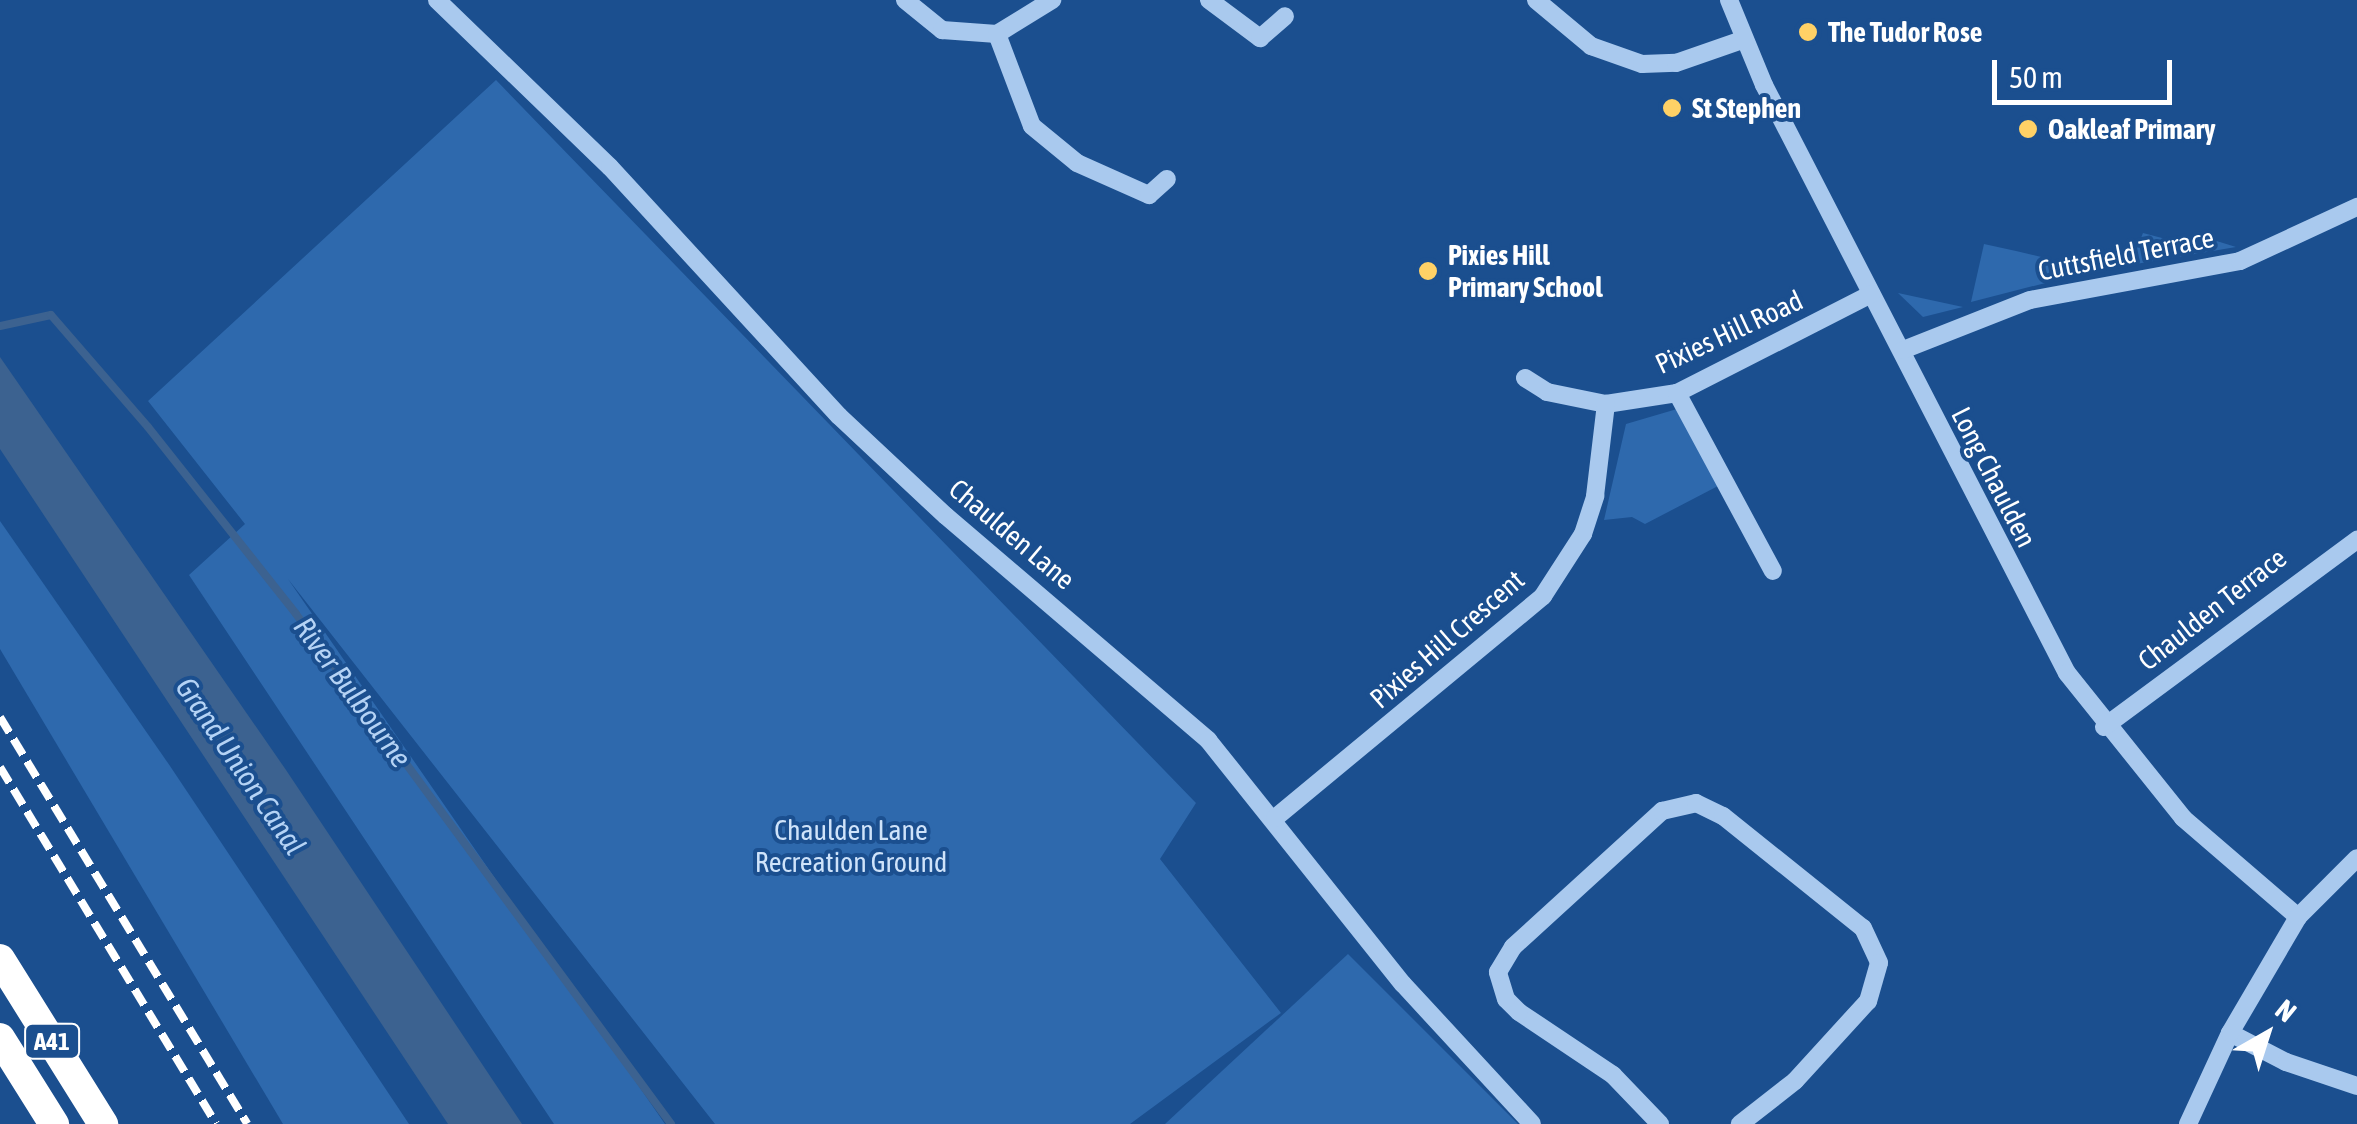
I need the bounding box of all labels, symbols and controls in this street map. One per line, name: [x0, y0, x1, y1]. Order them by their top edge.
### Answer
place label: The Tudor Rose: [1828, 15, 1983, 49]
marker: The Tudor Rose: [1797, 21, 1819, 43]
scale bar: [1997, 40, 2177, 102]
text: 50 m: [2009, 60, 2063, 94]
place label: St Stephen: [1692, 91, 1801, 125]
marker: St Stephen: [1661, 97, 1683, 119]
place label: Oakleaf Primary: [2048, 112, 2216, 146]
marker: Oakleaf Primary: [2017, 118, 2039, 140]
street label: Cuttsfield Terrace: [2035, 220, 2217, 288]
place label: Pixies Hill Primary School: [1448, 238, 1603, 304]
marker: Pixies Hill Primary School: [1417, 260, 1439, 282]
street label: Pixies Hill Road: [1650, 283, 1808, 381]
street label: Long Chaulden: [1944, 401, 2044, 553]
street label: Chaulden Lane: [942, 472, 1082, 596]
street label: Chaulden Terrace: [2131, 541, 2293, 677]
street label: Pixies Hill Crescent: [1363, 563, 1531, 715]
water label: River Bulbourne: [286, 610, 420, 774]
water label: Grand Union Canal: [168, 670, 314, 862]
park label: Chaulden Lane Recreation Ground: [755, 813, 947, 879]
north arrow: [2217, 984, 2317, 1084]
text: N: [2269, 993, 2302, 1028]
road number: A41: [22, 1021, 82, 1061]

